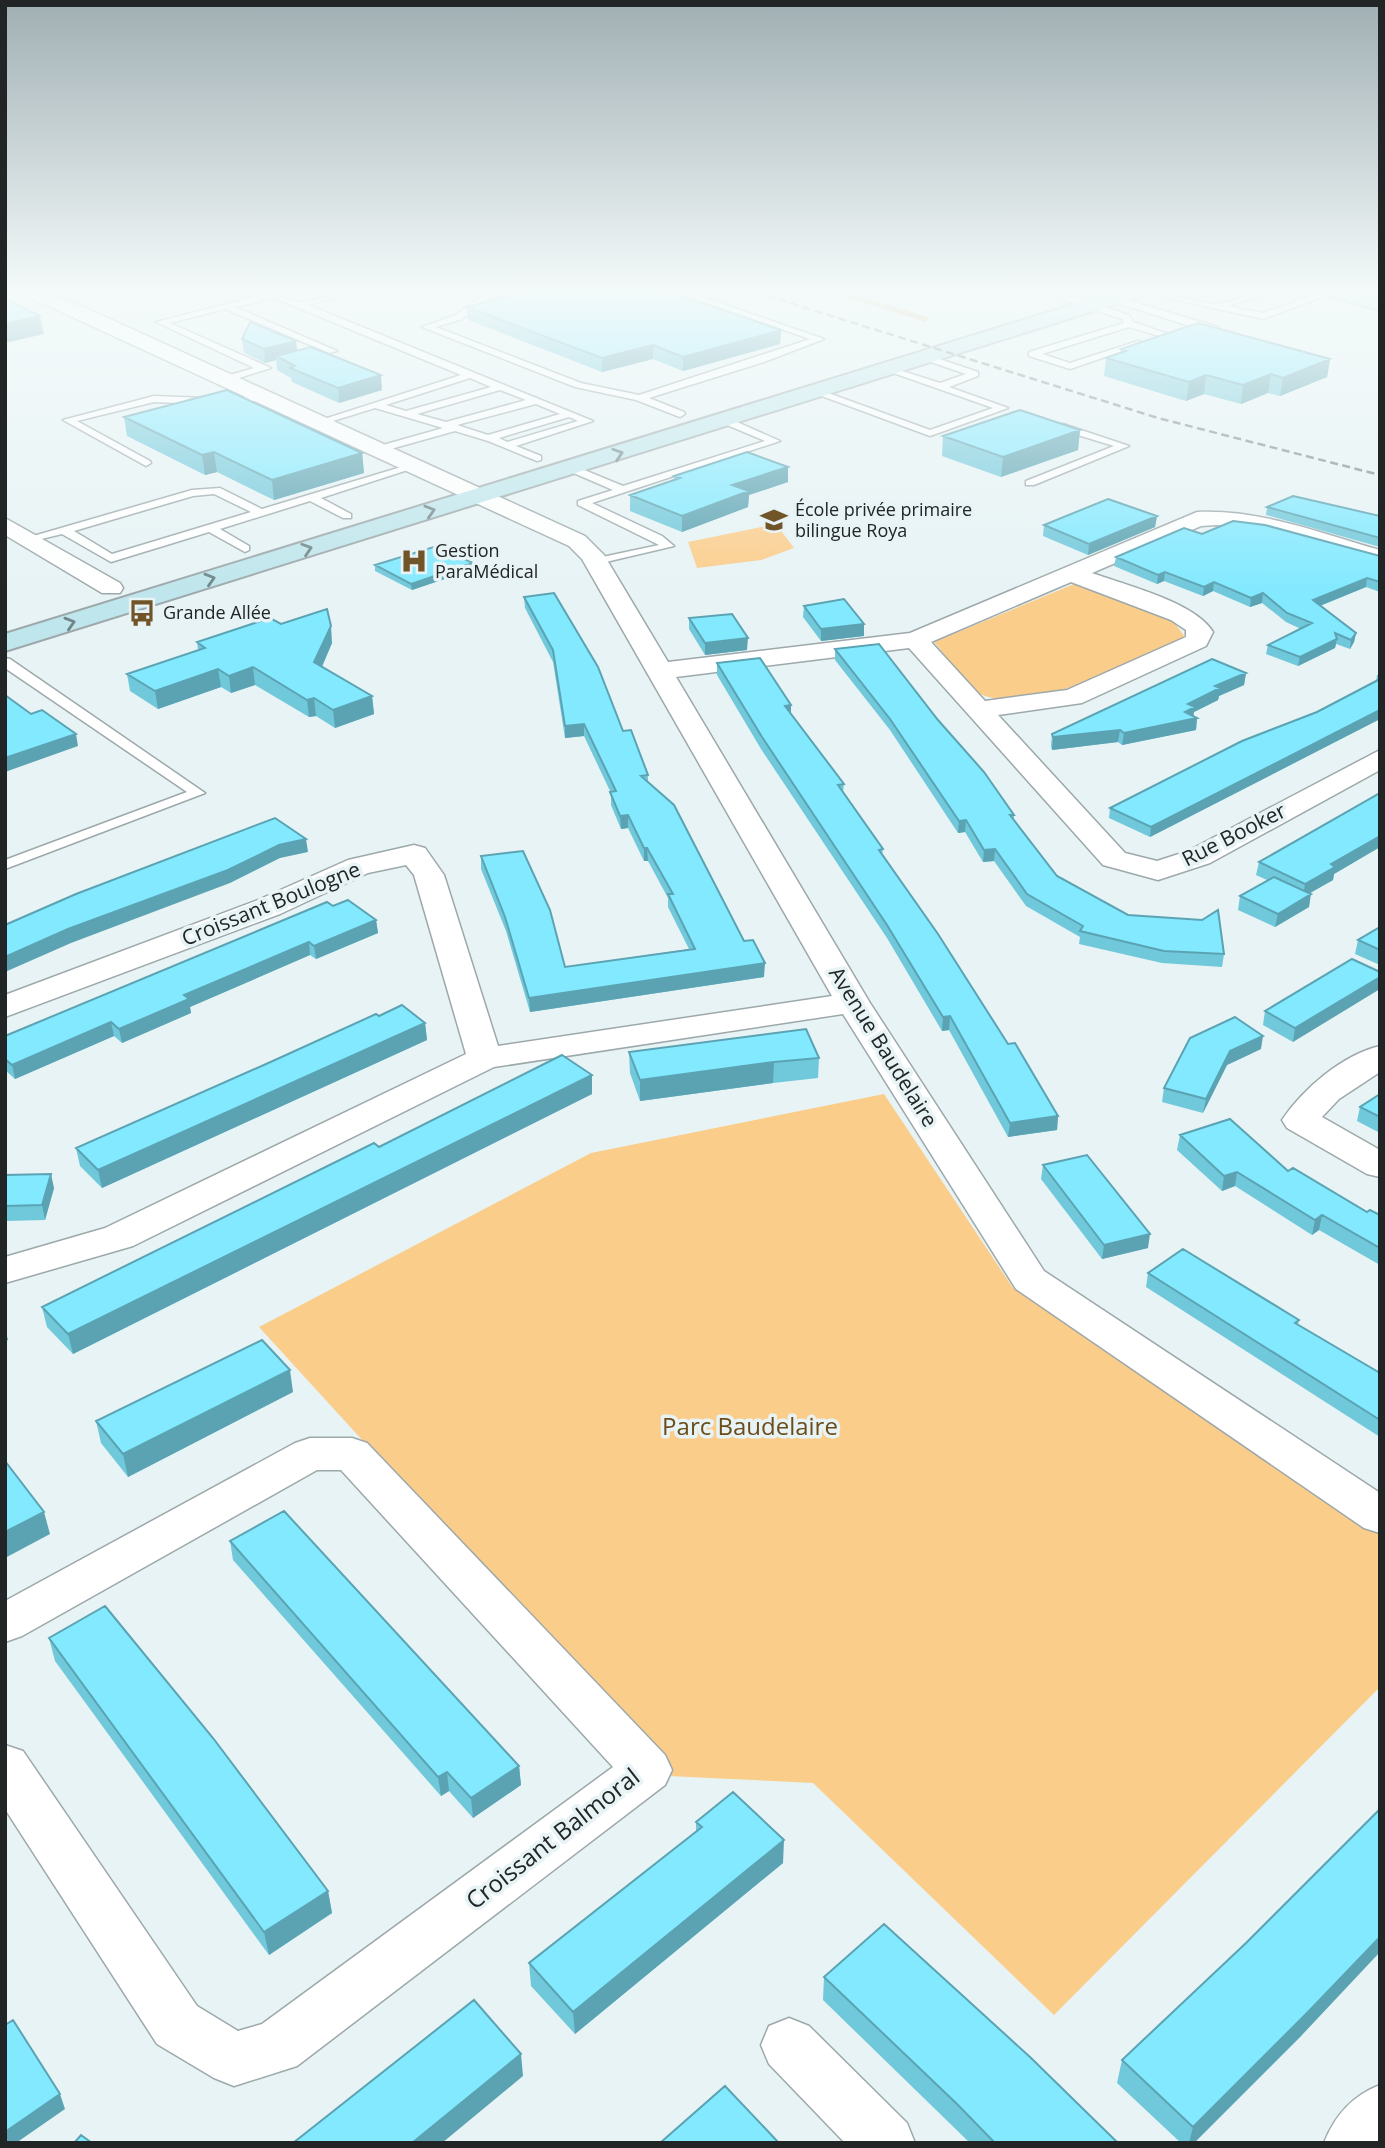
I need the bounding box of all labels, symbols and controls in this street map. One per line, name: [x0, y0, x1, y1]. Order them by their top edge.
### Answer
one-way arrow: [611, 448, 623, 463]
place label: École privée primaire bilingue Roya: [795, 497, 972, 542]
one-way arrow: [424, 504, 436, 519]
school or university icon: École privée primaire bilingue Roya: [759, 505, 789, 535]
place label: Gestion ParaMédical: [435, 538, 538, 583]
one-way arrow: [300, 543, 313, 557]
hospital icon: Gestion ParaMédical: [399, 546, 429, 576]
one-way arrow: [203, 573, 215, 588]
bus stop icon: Grande Allée: [127, 598, 157, 628]
place label: Grande Allée: [163, 600, 271, 624]
one-way arrow: [64, 616, 76, 631]
street label: Rue Booker: [1177, 796, 1291, 872]
street label: Croissant Boulogne: [177, 854, 364, 952]
street label: Avenue Baudelaire: [823, 961, 944, 1132]
park label: Parc Baudelaire: [662, 1409, 838, 1442]
street label: Croissant Balmoral: [458, 1760, 646, 1916]

